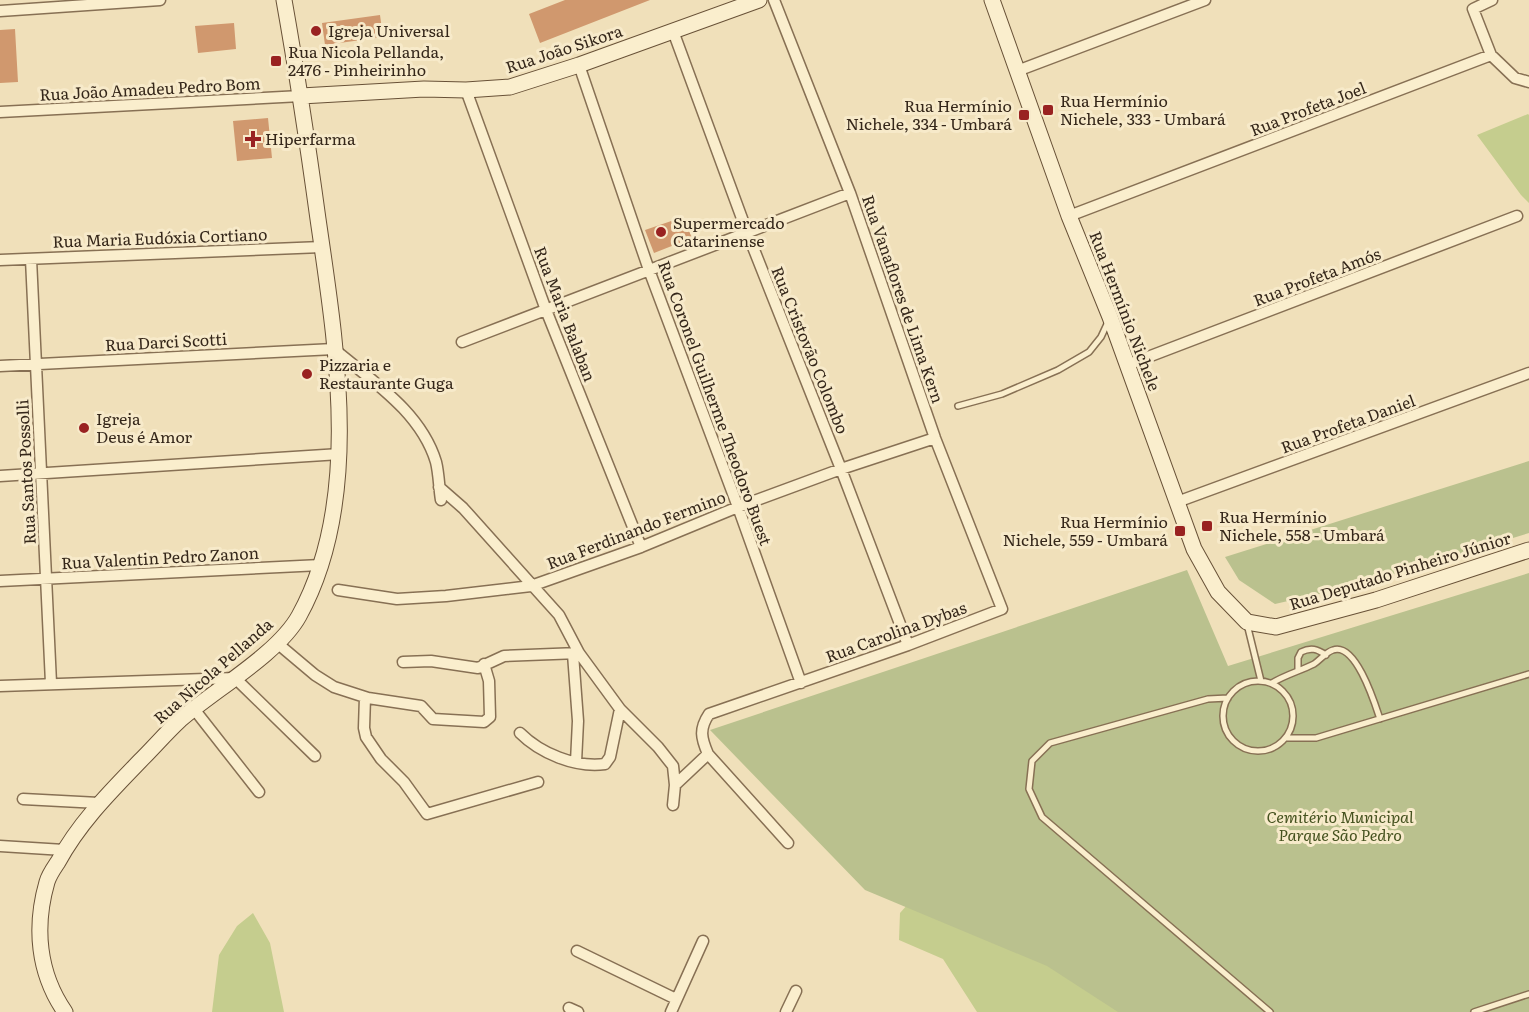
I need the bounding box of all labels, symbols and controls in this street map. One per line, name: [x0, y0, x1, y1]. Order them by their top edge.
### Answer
place label: Igreja Universal: [328, 18, 450, 42]
street label: Rua João Sikora: [502, 18, 626, 78]
marker: Igreja Universal: [309, 24, 323, 38]
place label: Rua Nicola Pellanda, 2476 - Pinheirinho: [288, 39, 444, 81]
marker: Rua Nicola Pellanda, 2476 - Pinheirinho: [269, 54, 283, 68]
street label: Rua João Amadeu Pedro Bom: [39, 70, 262, 106]
street label: Rua Profeta Joel: [1246, 75, 1369, 141]
place label: Rua Hermínio Nichele, 333 - Umbará: [1060, 88, 1226, 130]
place label: Rua Hermínio Nichele, 334 - Umbará: [846, 93, 1012, 135]
marker: Rua Hermínio Nichele, 333 - Umbará: [1041, 103, 1055, 117]
marker: Rua Hermínio Nichele, 334 - Umbará: [1017, 108, 1031, 122]
place label: Hiperfarma: [265, 126, 356, 150]
marker: Hiperfarma: [246, 132, 260, 146]
street label: Rua Vanaflores de Lima Kern: [857, 191, 951, 406]
place label: Supermercado Catarinense: [673, 210, 785, 252]
street label: Rua Maria Eudóxia Cortiano: [52, 221, 268, 253]
marker: Supermercado Catarinense: [654, 225, 668, 239]
street label: Rua Hermínio Nichele: [1084, 227, 1167, 394]
street label: Rua Profeta Amós: [1249, 241, 1384, 311]
street label: Rua Maria Balaban: [529, 242, 603, 385]
street label: Rua Coronel Guilherme Theodoro Buest: [653, 257, 779, 549]
street label: Rua Cristovão Colombo: [766, 262, 856, 437]
street label: Rua Darci Scotti: [104, 326, 228, 356]
place label: Pizzaria e Restaurante Guga: [319, 352, 454, 394]
marker: Pizzaria e Restaurante Guga: [300, 367, 314, 381]
street label: Rua Profeta Daniel: [1277, 388, 1418, 459]
street label: Rua Santos Possolli: [9, 399, 41, 545]
place label: Igreja Deus é Amor: [96, 406, 193, 448]
marker: Igreja Deus é Amor: [77, 421, 91, 435]
street label: Rua Ferdinando Fermino: [543, 484, 729, 574]
place label: Rua Hermínio Nichele, 558 - Umbará: [1219, 504, 1385, 546]
place label: Rua Hermínio Nichele, 559 - Umbará: [1003, 509, 1168, 551]
marker: Rua Hermínio Nichele, 558 - Umbará: [1200, 519, 1214, 533]
marker: Rua Hermínio Nichele, 559 - Umbará: [1173, 524, 1187, 538]
street label: Rua Deputado Pinheiro Júnior: [1286, 525, 1514, 615]
street label: Rua Valentin Pedro Zanon: [60, 540, 260, 574]
street label: Rua Carolina Dybas: [822, 594, 969, 668]
street label: Rua Nicola Pellanda: [147, 611, 278, 729]
park label: Cemitério Municipal Parque São Pedro: [1266, 804, 1414, 846]

